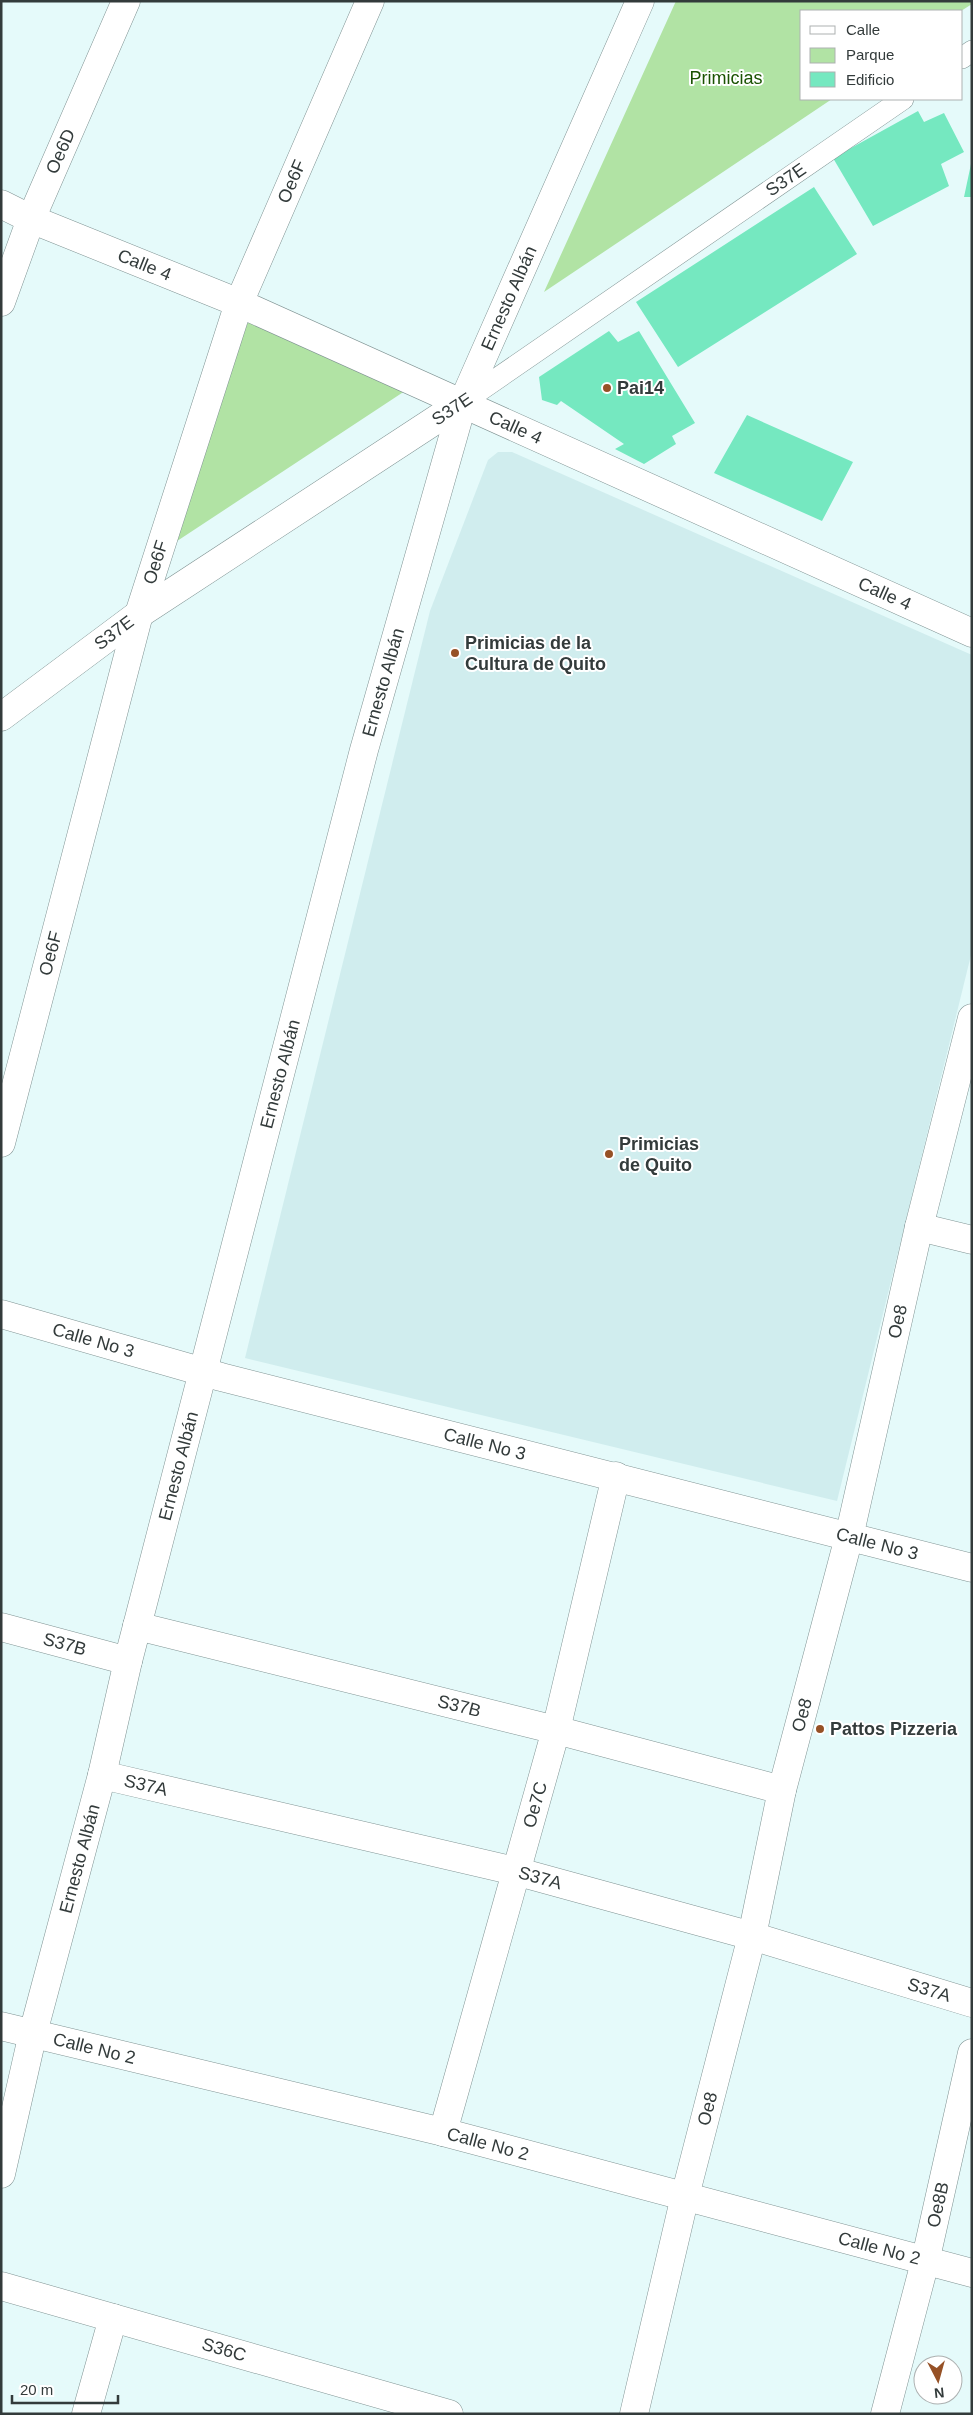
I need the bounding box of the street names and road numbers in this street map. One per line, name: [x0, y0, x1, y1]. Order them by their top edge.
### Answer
street label: Oe6D: [42, 126, 79, 177]
street label: Oe6F: [274, 157, 310, 206]
street label: S37E: [762, 159, 810, 200]
street label: Ernesto Albán: [477, 243, 541, 353]
street label: Calle 4: [115, 245, 174, 285]
street label: S37E: [428, 388, 476, 430]
street label: Calle 4: [486, 407, 545, 448]
street label: Oe6F: [139, 538, 172, 587]
street label: Calle 4: [855, 573, 914, 614]
street label: S37E: [90, 611, 138, 654]
street label: Ernesto Albán: [358, 626, 408, 739]
street label: Oe6F: [35, 929, 66, 978]
street label: Ernesto Albán: [256, 1017, 304, 1131]
street label: Oe8: [884, 1303, 911, 1340]
street label: Calle No 3: [50, 1319, 136, 1362]
street label: Ernesto Albán: [155, 1409, 202, 1523]
street label: Calle No 3: [442, 1424, 528, 1464]
street label: Calle No 3: [834, 1524, 920, 1564]
street label: S37B: [41, 1629, 89, 1659]
street label: S37B: [435, 1691, 483, 1721]
street label: Oe8: [788, 1696, 816, 1734]
street label: S37A: [122, 1770, 170, 1800]
street label: Oe7C: [519, 1779, 551, 1830]
street label: Ernesto Albán: [55, 1802, 104, 1915]
street label: S37A: [516, 1862, 564, 1893]
street label: S37A: [905, 1974, 953, 2006]
street label: Calle No 2: [51, 2029, 138, 2068]
street label: Oe8: [694, 2090, 721, 2128]
street label: Calle No 2: [445, 2123, 531, 2164]
street label: Oe8B: [923, 2180, 953, 2229]
street label: Calle No 2: [836, 2228, 922, 2269]
street label: S36C: [200, 2334, 248, 2366]

